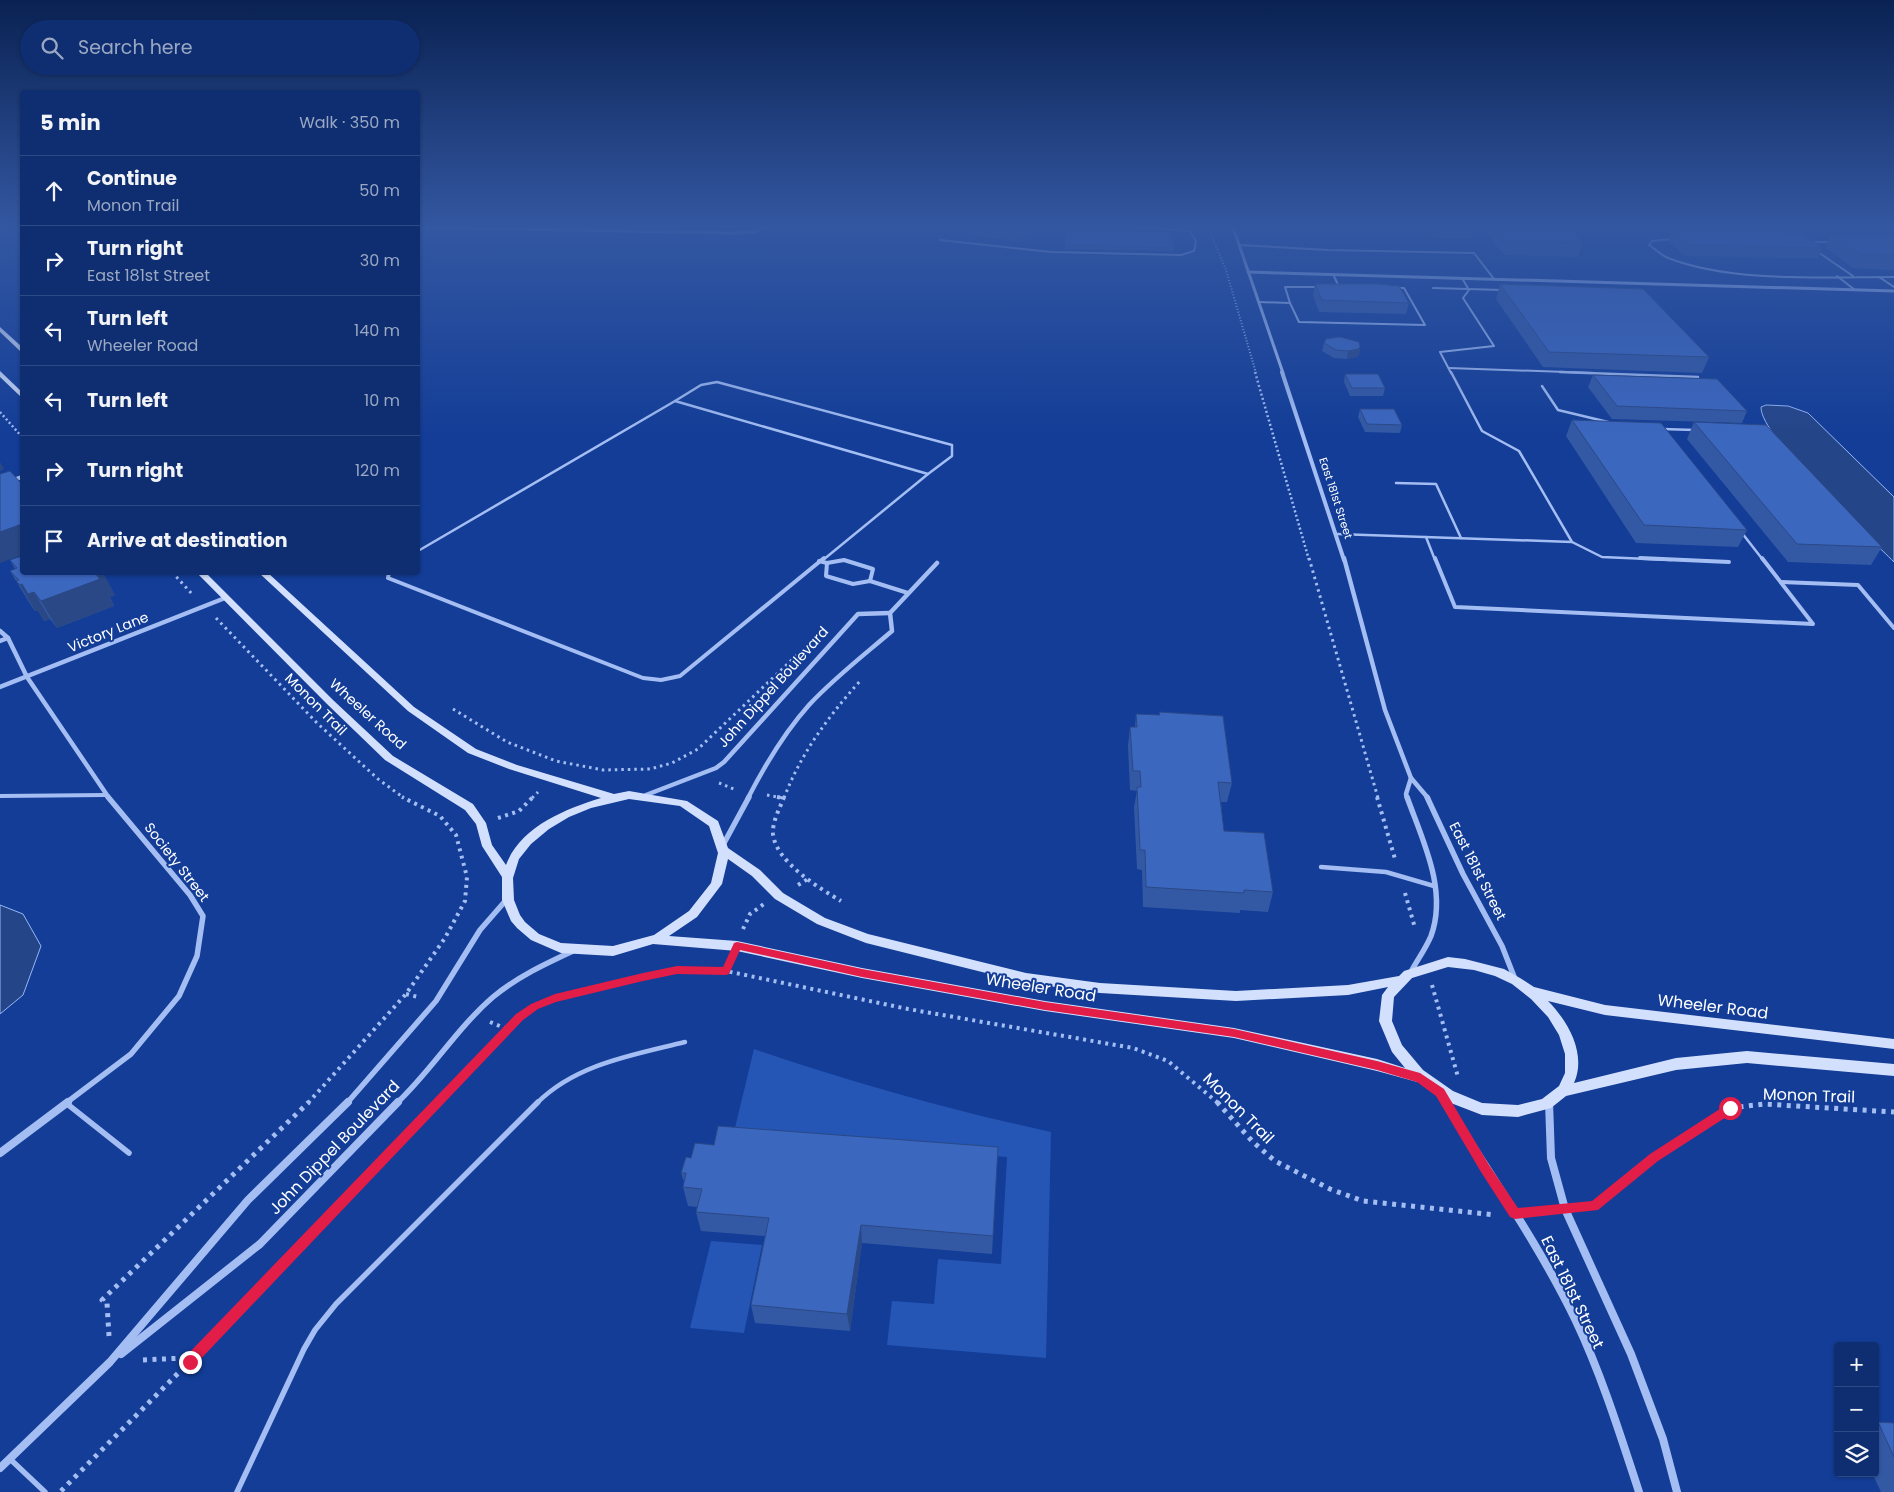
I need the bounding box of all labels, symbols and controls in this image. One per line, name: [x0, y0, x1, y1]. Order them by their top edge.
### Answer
search box: [20, 20, 420, 75]
icon: search: [38, 34, 66, 62]
text: Search here: [78, 34, 192, 61]
text: 5 min: [40, 108, 101, 137]
text: Walk · 350 m: [299, 111, 400, 134]
text: Continue: [87, 165, 177, 192]
icon: ahead: [40, 177, 68, 205]
text: 50 m: [359, 179, 400, 202]
text: Monon Trail: [87, 194, 179, 217]
text: Turn right: [87, 235, 183, 262]
icon: right: [40, 247, 68, 275]
text: 30 m: [360, 249, 400, 272]
text: East 181st Street: [87, 264, 210, 287]
text: Turn left: [87, 305, 168, 332]
icon: left: [40, 317, 68, 345]
text: 140 m: [354, 319, 400, 342]
text: Wheeler Road: [87, 334, 198, 357]
icon: left: [40, 387, 68, 415]
text: Turn left: [87, 387, 168, 414]
text: 10 m: [364, 389, 400, 412]
street label: East 181st Street: [1315, 455, 1357, 541]
icon: right: [40, 457, 68, 485]
text: Turn right: [87, 457, 183, 484]
text: 120 m: [355, 459, 400, 482]
icon: arrive: [40, 527, 68, 555]
text: Arrive at destination: [87, 527, 288, 554]
street label: Victory Lane: [65, 607, 152, 657]
street label: John Dippel Boulevard: [713, 622, 833, 752]
street label: Monon Trail: [280, 668, 352, 740]
street label: Wheeler Road: [325, 674, 411, 754]
street label: Society Street: [140, 818, 214, 906]
street label: East 181st Street: [1445, 818, 1511, 924]
street label: Wheeler Road: [984, 967, 1098, 1008]
street label: Wheeler Road: [1656, 988, 1770, 1025]
street label: Monon Trail: [1198, 1068, 1279, 1149]
street label: John Dippel Boulevard: [264, 1075, 405, 1220]
street label: Monon Trail: [1762, 1082, 1856, 1109]
route start: [1719, 1097, 1742, 1120]
street label: East 181st Street: [1535, 1232, 1610, 1353]
map controls: [1834, 1342, 1879, 1477]
button: +: [1834, 1342, 1879, 1387]
route end: [179, 1351, 202, 1374]
button: −: [1834, 1387, 1879, 1432]
button: layers: [1834, 1432, 1879, 1477]

